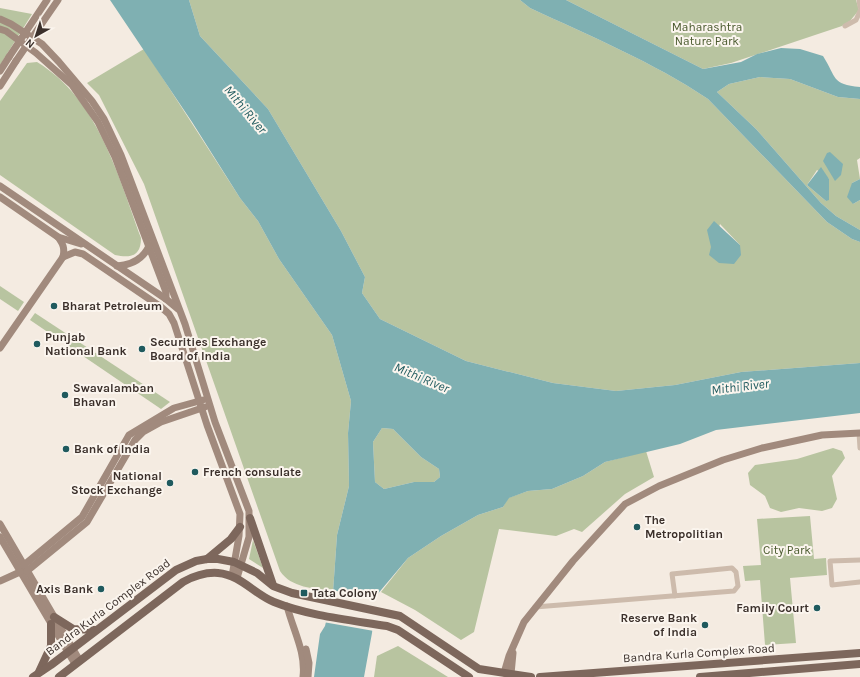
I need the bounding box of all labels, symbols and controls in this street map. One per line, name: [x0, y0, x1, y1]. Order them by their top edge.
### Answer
north arrow: [16, 16, 56, 56]
park label: Maharashtra Nature Park: [672, 20, 742, 48]
text: N: [23, 36, 37, 51]
water label: Mithi River: [221, 82, 270, 137]
place label: Bharat Petroleum: [62, 299, 162, 313]
marker: Bharat Petroleum: [49, 301, 59, 311]
place label: Punjab National Bank: [45, 330, 127, 358]
place label: Securities Exchange Board of India: [150, 335, 266, 363]
marker: Punjab National Bank: [32, 339, 42, 349]
marker: Securities Exchange Board of India: [137, 344, 147, 354]
water label: Mithi River: [392, 359, 452, 396]
water label: Mithi River: [710, 375, 770, 397]
place label: Swavalamban Bhavan: [73, 381, 154, 409]
marker: Swavalamban Bhavan: [60, 390, 70, 400]
place label: Bank of India: [74, 442, 150, 456]
marker: Bank of India: [61, 444, 71, 454]
place label: French consulate: [203, 465, 301, 479]
marker: French consulate: [190, 467, 200, 477]
place label: National Stock Exchange: [71, 469, 162, 497]
marker: National Stock Exchange: [165, 478, 175, 488]
place label: The Metropolitian: [645, 513, 723, 541]
marker: The Metropolitian: [632, 522, 642, 532]
park label: City Park: [763, 543, 811, 557]
street label: Bandra Kurla Complex Road: [43, 556, 173, 658]
place label: Axis Bank: [36, 582, 93, 596]
marker: Axis Bank: [96, 584, 106, 594]
place label: Tata Colony: [312, 586, 377, 600]
marker: Tata Colony: [299, 588, 309, 598]
place label: Family Court: [736, 601, 809, 615]
marker: Family Court: [812, 603, 822, 613]
place label: Reserve Bank of India: [621, 611, 697, 639]
marker: Reserve Bank of India: [700, 620, 710, 630]
street label: Bandra Kurla Complex Road: [623, 641, 775, 665]

